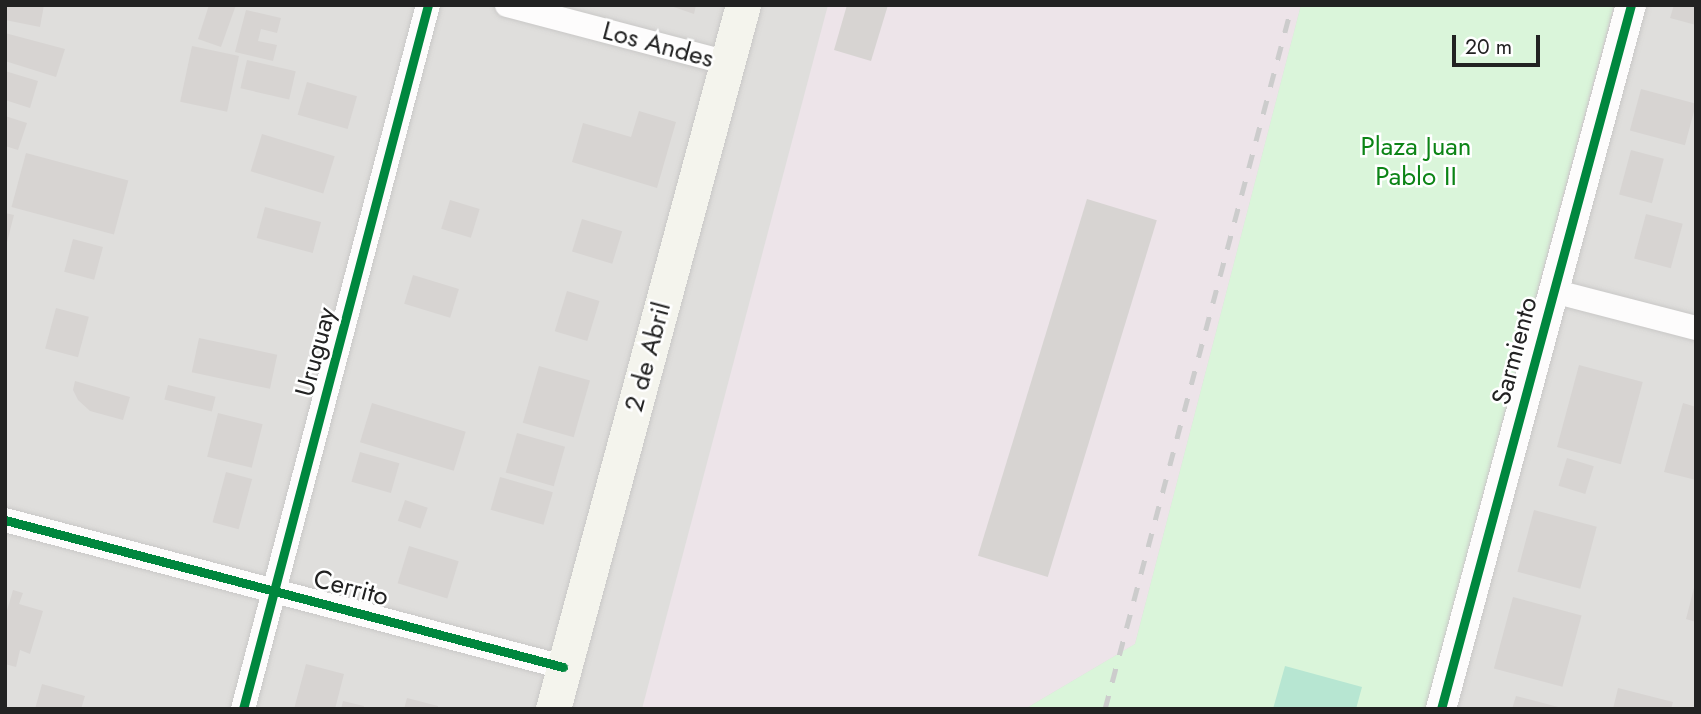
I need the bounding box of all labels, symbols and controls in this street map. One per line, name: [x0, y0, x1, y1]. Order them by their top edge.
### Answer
street label: Los Andes: [599, 15, 717, 75]
scale bar: [1456, 21, 1544, 65]
text: 20 m: [1465, 32, 1512, 62]
park label: Plaza Juan Pablo II: [1360, 131, 1472, 192]
street label: Sarmiento: [1486, 294, 1544, 408]
street label: 2 de Abril: [618, 299, 678, 415]
street label: Uruguay: [289, 304, 343, 400]
street label: Cerrito: [310, 563, 392, 613]

